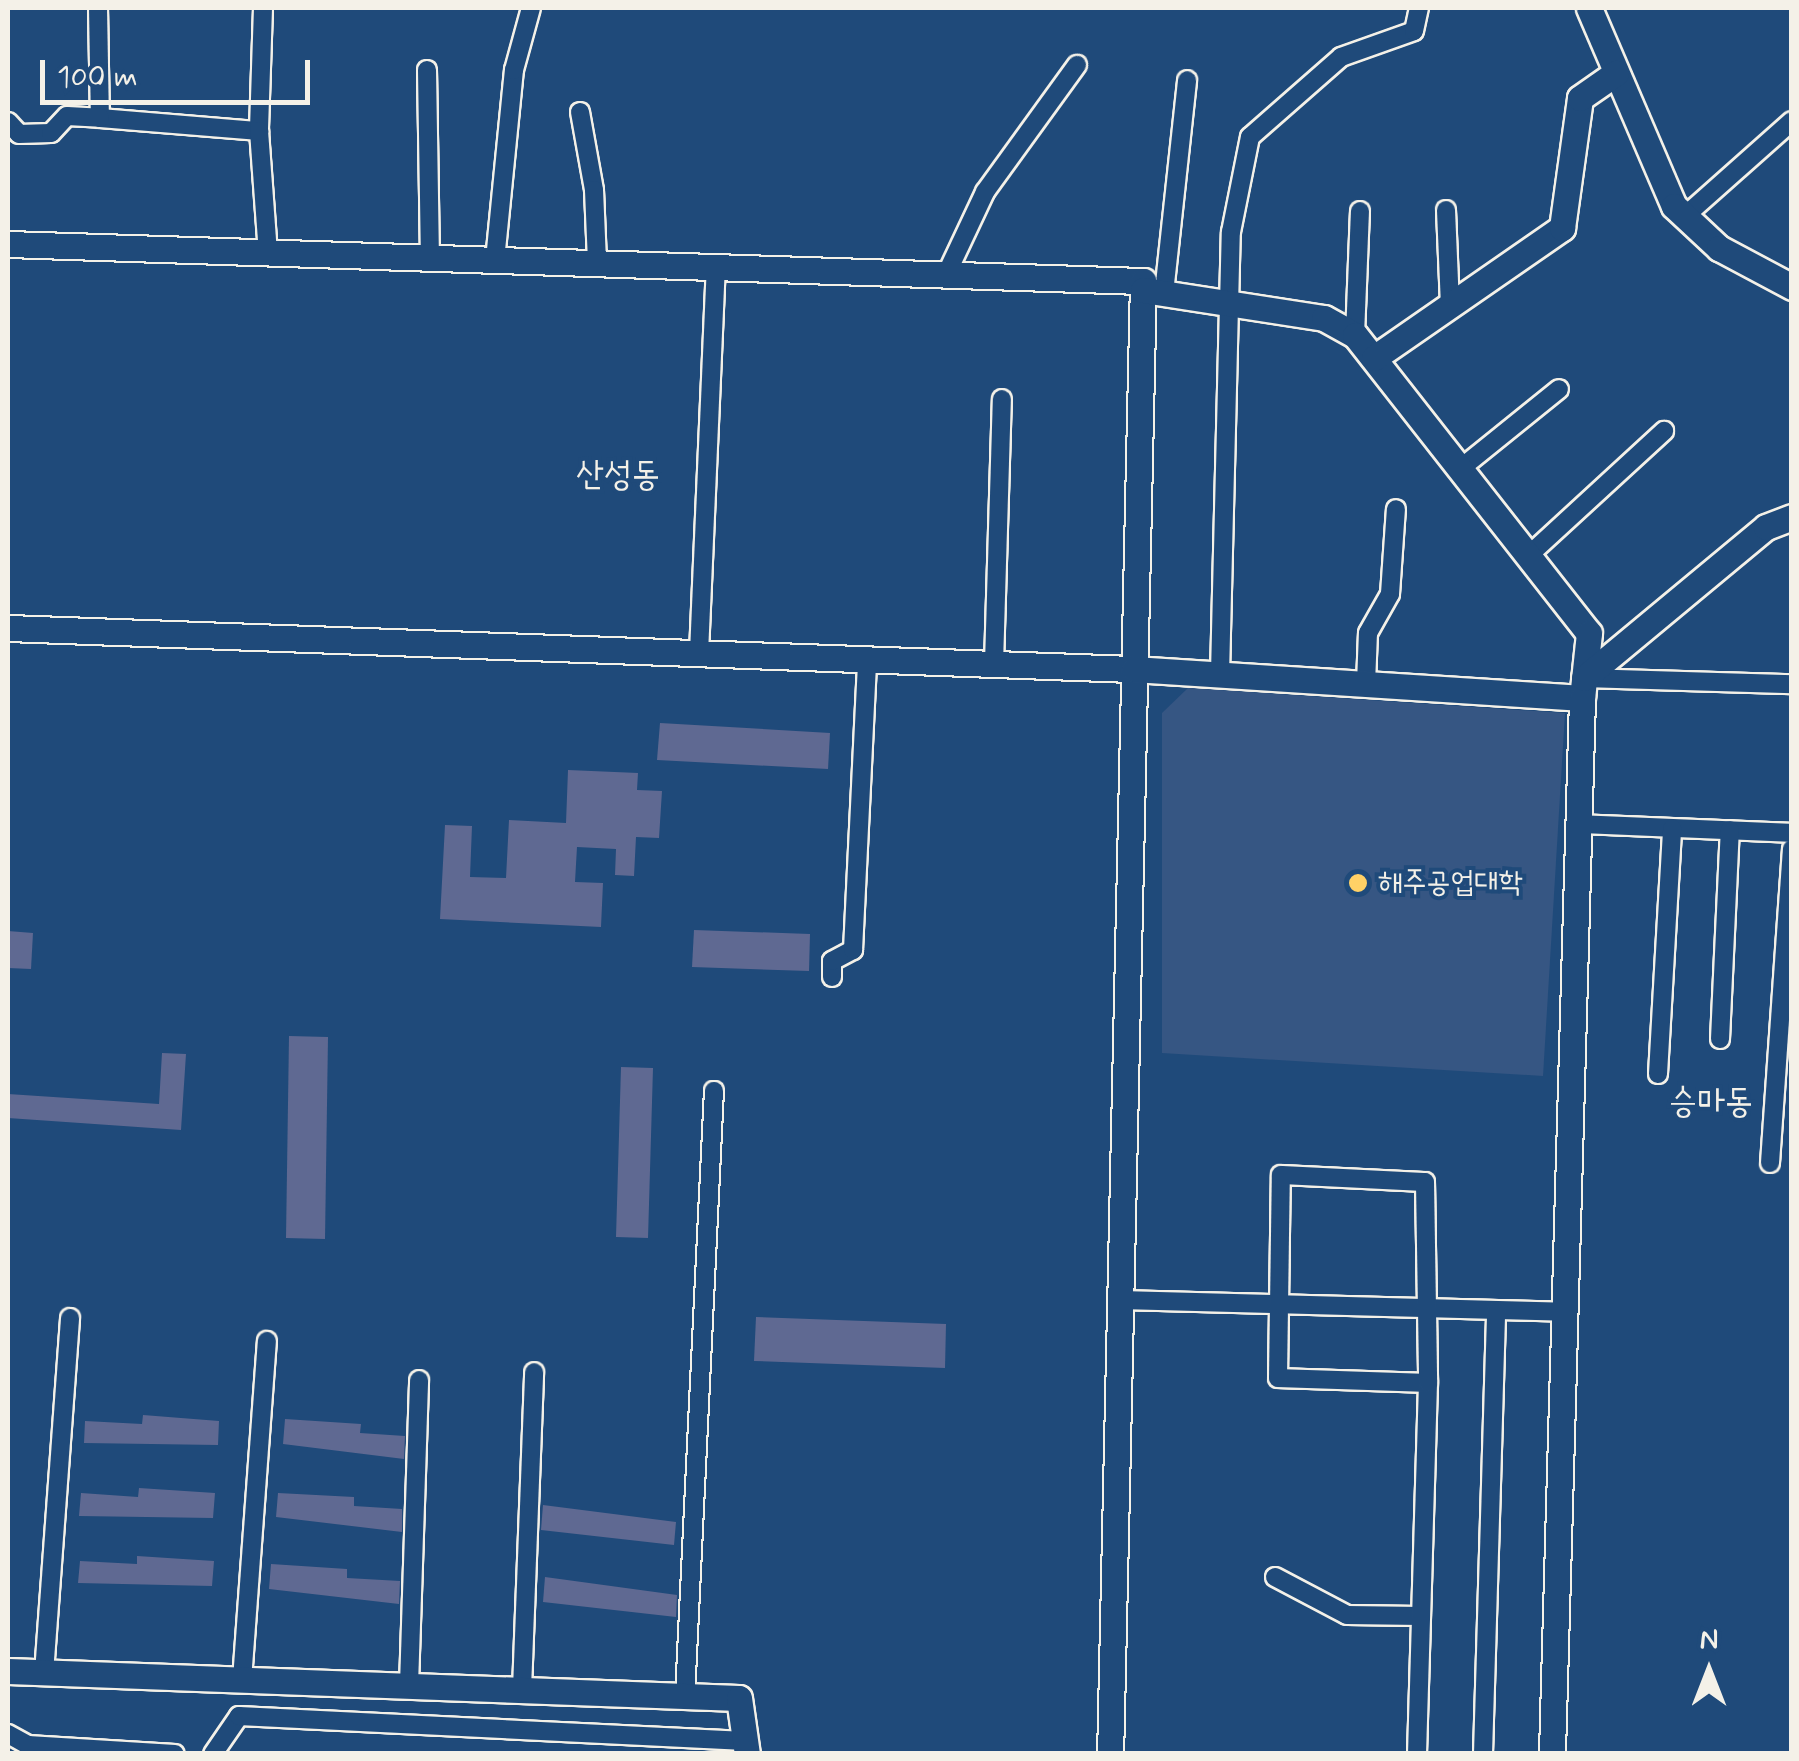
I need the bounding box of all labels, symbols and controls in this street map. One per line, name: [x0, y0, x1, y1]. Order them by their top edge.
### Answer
scale bar: [45, 40, 315, 102]
text: 100 m: [57, 58, 138, 97]
district label: 산성동: [576, 454, 660, 496]
place label: 해주공업대학: [1378, 865, 1523, 901]
marker: 해주공업대학: [1347, 872, 1369, 894]
district label: 승마동: [1669, 1081, 1753, 1123]
north arrow: [1659, 1621, 1759, 1721]
text: N: [1700, 1622, 1718, 1659]

